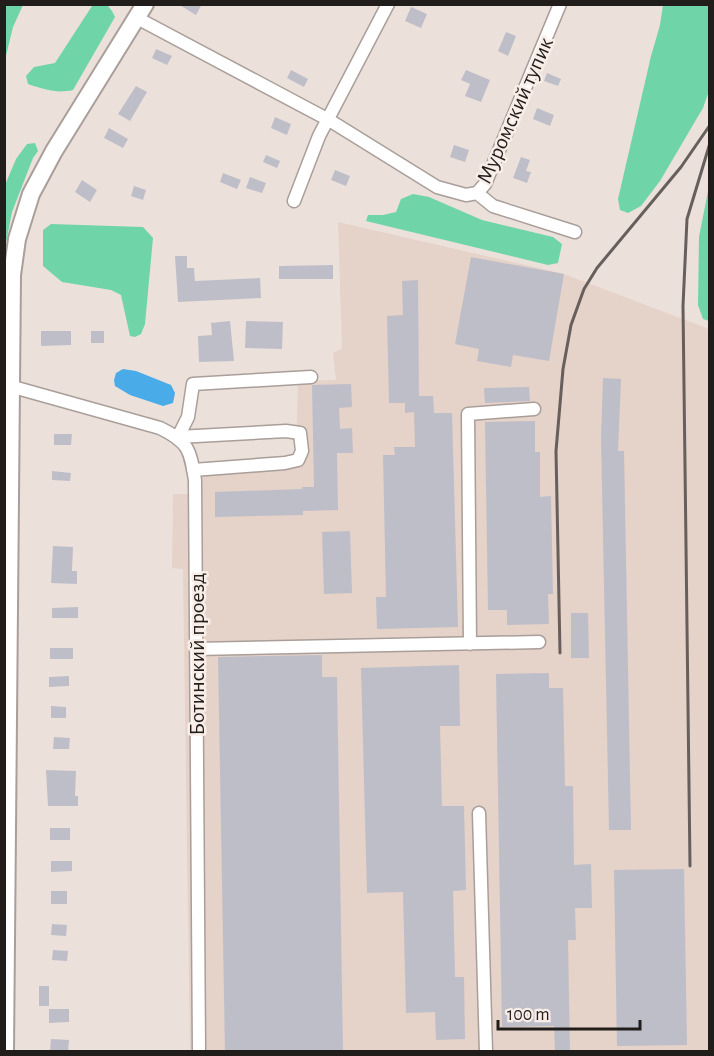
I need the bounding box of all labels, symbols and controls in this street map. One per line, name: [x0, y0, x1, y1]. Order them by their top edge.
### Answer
street label: Муромский тупик: [473, 34, 557, 187]
street label: Ботинский проезд: [186, 573, 208, 735]
scale bar: [498, 993, 640, 1031]
text: 100 m: [507, 1006, 550, 1024]

